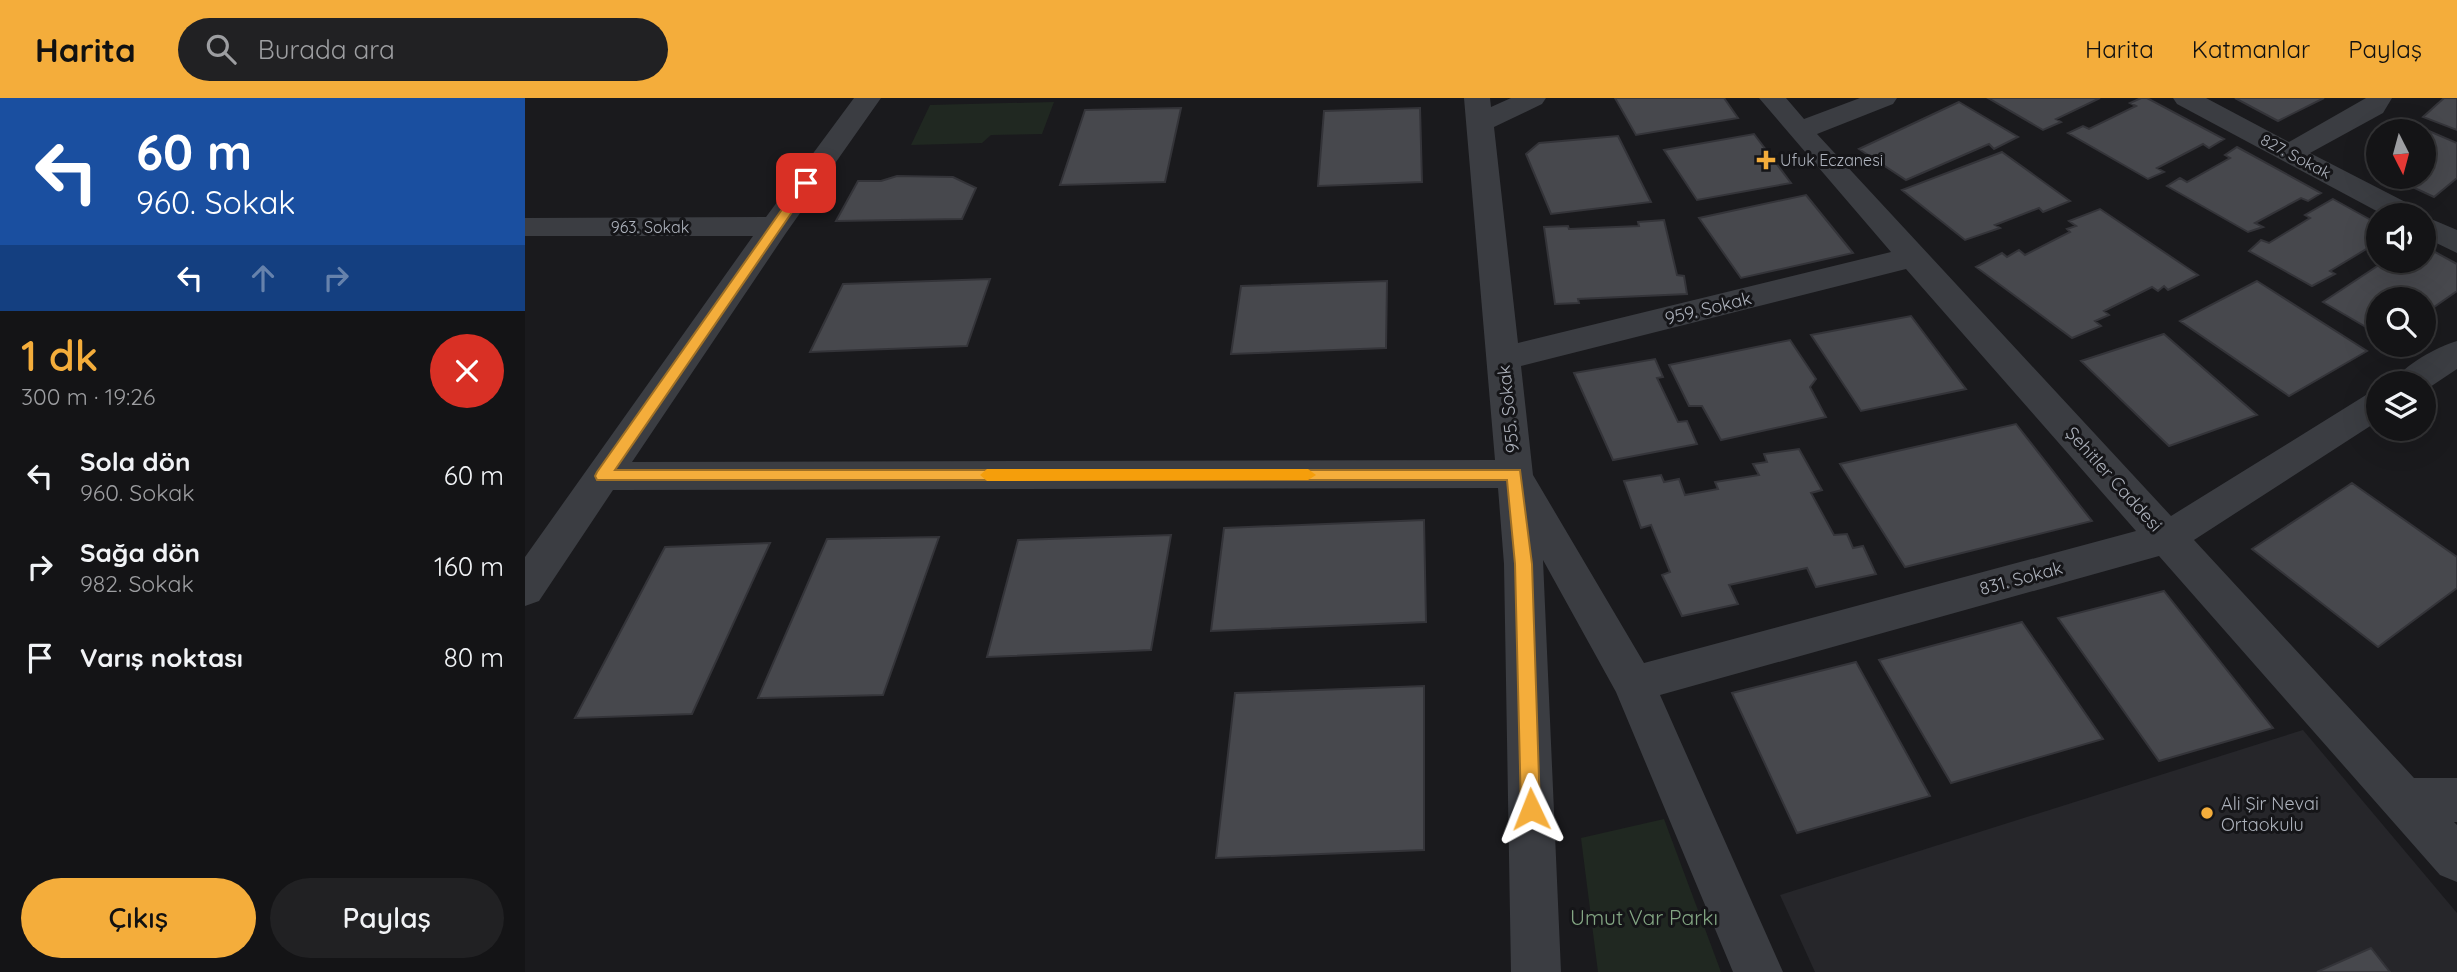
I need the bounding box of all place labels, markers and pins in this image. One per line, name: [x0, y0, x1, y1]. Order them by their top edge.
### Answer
place label: Ufuk Eczanesi: [1780, 150, 1883, 170]
marker: Ufuk Eczanesi: [1758, 152, 1774, 168]
pin: [776, 153, 836, 213]
place label: Ali Şir Nevai Ortaokulu: [2221, 792, 2319, 836]
marker: Ali Şir Nevai Ortaokulu: [2199, 805, 2215, 821]

